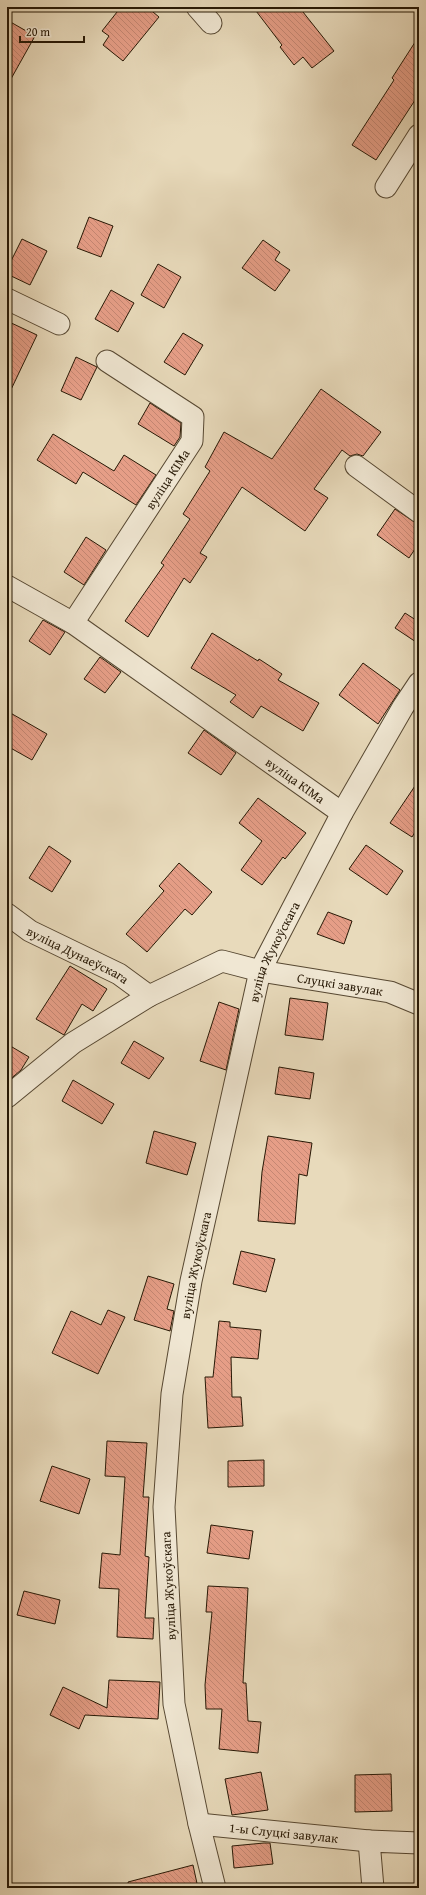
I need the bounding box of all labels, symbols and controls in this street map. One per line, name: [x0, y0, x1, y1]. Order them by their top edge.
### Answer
scale bar: [20, 18, 84, 44]
text: 20 m: [26, 23, 50, 40]
street label: вуліца КІМа: [141, 445, 195, 513]
street label: вуліца КІМа: [262, 753, 329, 809]
street label: вуліца Жукоўскага: [244, 898, 305, 1004]
street label: вуліца Дунаеўскага: [23, 922, 134, 989]
street label: Слуцкі завулак: [296, 968, 384, 1001]
street label: вуліца Жукоўскага: [176, 1209, 216, 1320]
street label: вуліца Жукоўскага: [156, 1530, 181, 1641]
street label: 1-ы Слуцкі завулак: [228, 1818, 339, 1848]

